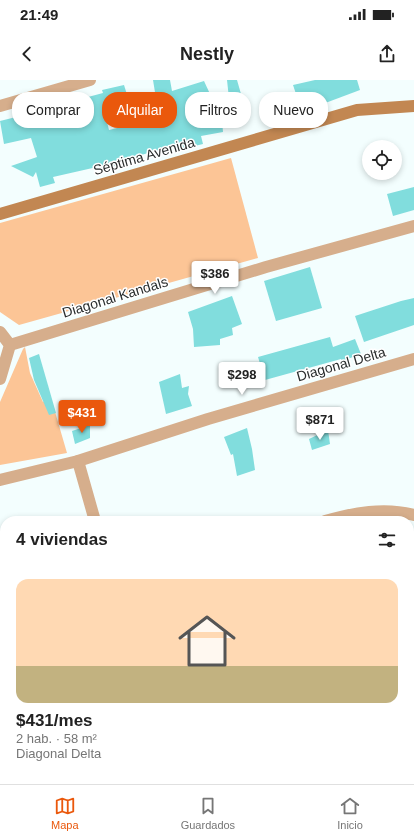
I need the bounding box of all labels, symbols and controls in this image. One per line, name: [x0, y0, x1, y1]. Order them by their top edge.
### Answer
text: 21:49: [20, 6, 58, 23]
icon: back: [16, 43, 38, 65]
icon: share: [376, 43, 398, 65]
text: Nestly: [180, 44, 234, 64]
chip: Comprar: [12, 92, 94, 128]
chip: Alquilar: [102, 92, 177, 128]
chip: Filtros: [185, 92, 251, 128]
chip: Nuevo: [259, 92, 328, 128]
street label: Séptima Avenida: [91, 134, 197, 178]
map controls: [362, 140, 402, 180]
button: locate: [362, 140, 402, 180]
pin: $386: [191, 261, 239, 295]
text: $386: [201, 266, 229, 281]
street label: Diagonal Kandals: [60, 273, 170, 321]
street label: Diagonal Delta: [295, 344, 388, 384]
pin: $298: [218, 362, 266, 396]
text: $298: [228, 367, 256, 382]
pin: $431: [58, 400, 106, 434]
text: $431: [68, 405, 96, 420]
pin: $871: [296, 407, 344, 441]
text: $871: [306, 412, 334, 427]
icon: filters: [376, 529, 398, 551]
text: 4 viviendas: [16, 530, 108, 549]
icon: home: [171, 605, 243, 677]
text: $431/mes: [16, 711, 93, 730]
text: 2 hab. · 58 m²: [16, 731, 97, 746]
text: Diagonal Delta: [16, 746, 101, 761]
tab: Mapa: [51, 795, 79, 831]
tab: Guardados: [181, 795, 235, 831]
tab: Inicio: [337, 795, 363, 831]

